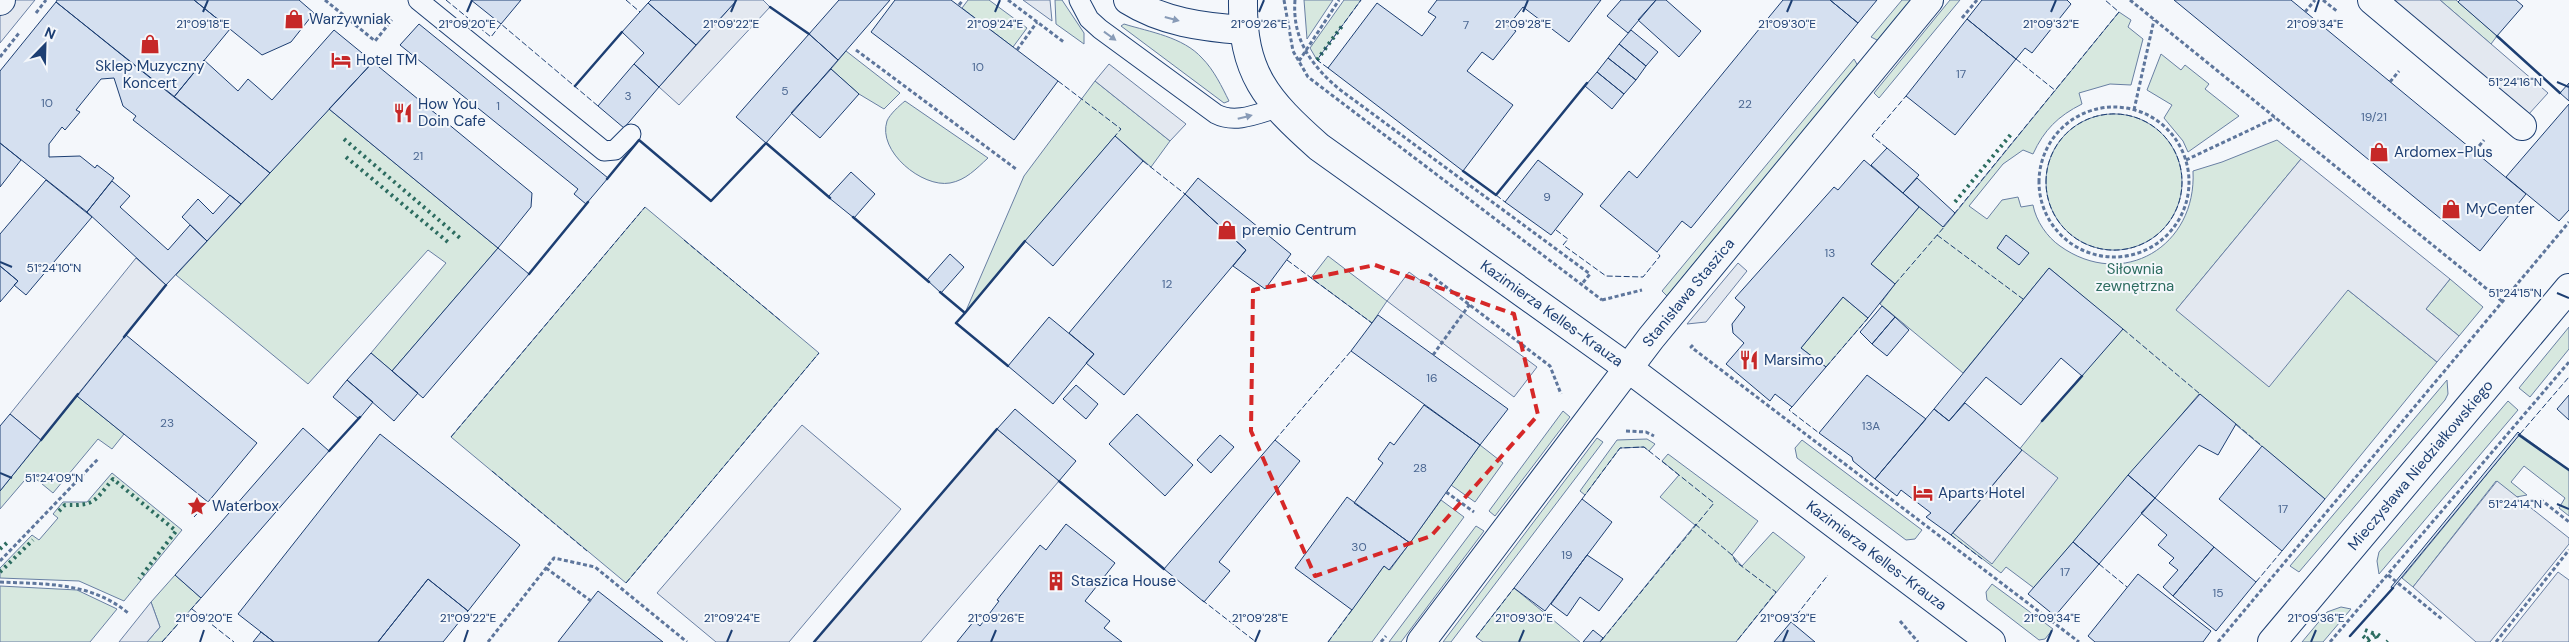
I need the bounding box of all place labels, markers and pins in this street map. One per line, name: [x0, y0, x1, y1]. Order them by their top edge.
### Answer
shop icon: Warzywniak: [283, 8, 305, 30]
place label: Warzywniak: [309, 9, 392, 29]
shop icon: Sklep Muzyczny Koncert: [139, 33, 161, 55]
hotel icon: Hotel TM: [330, 49, 352, 71]
place label: Hotel TM: [356, 50, 417, 70]
place label: Sklep Muzyczny Koncert: [95, 56, 205, 93]
place label: How You Doin Cafe: [418, 94, 486, 131]
restaurant icon: How You Doin Cafe: [392, 102, 414, 124]
shop icon: Ardomex-Plus: [2368, 141, 2390, 163]
place label: Ardomex-Plus: [2394, 142, 2493, 162]
shop icon: MyCenter: [2440, 198, 2462, 220]
place label: MyCenter: [2466, 199, 2535, 219]
shop icon: premio Centrum: [1216, 219, 1238, 241]
place label: premio Centrum: [1242, 220, 1356, 240]
restaurant icon: Marsimo: [1738, 349, 1760, 371]
place label: Marsimo: [1764, 350, 1824, 370]
hotel icon: Aparts Hotel: [1912, 482, 1934, 504]
place label: Aparts Hotel: [1938, 483, 2025, 503]
place icon: Waterbox: [186, 495, 208, 517]
place label: Waterbox: [212, 496, 279, 516]
building icon: Staszica House: [1045, 570, 1067, 592]
place label: Staszica House: [1071, 571, 1176, 591]

